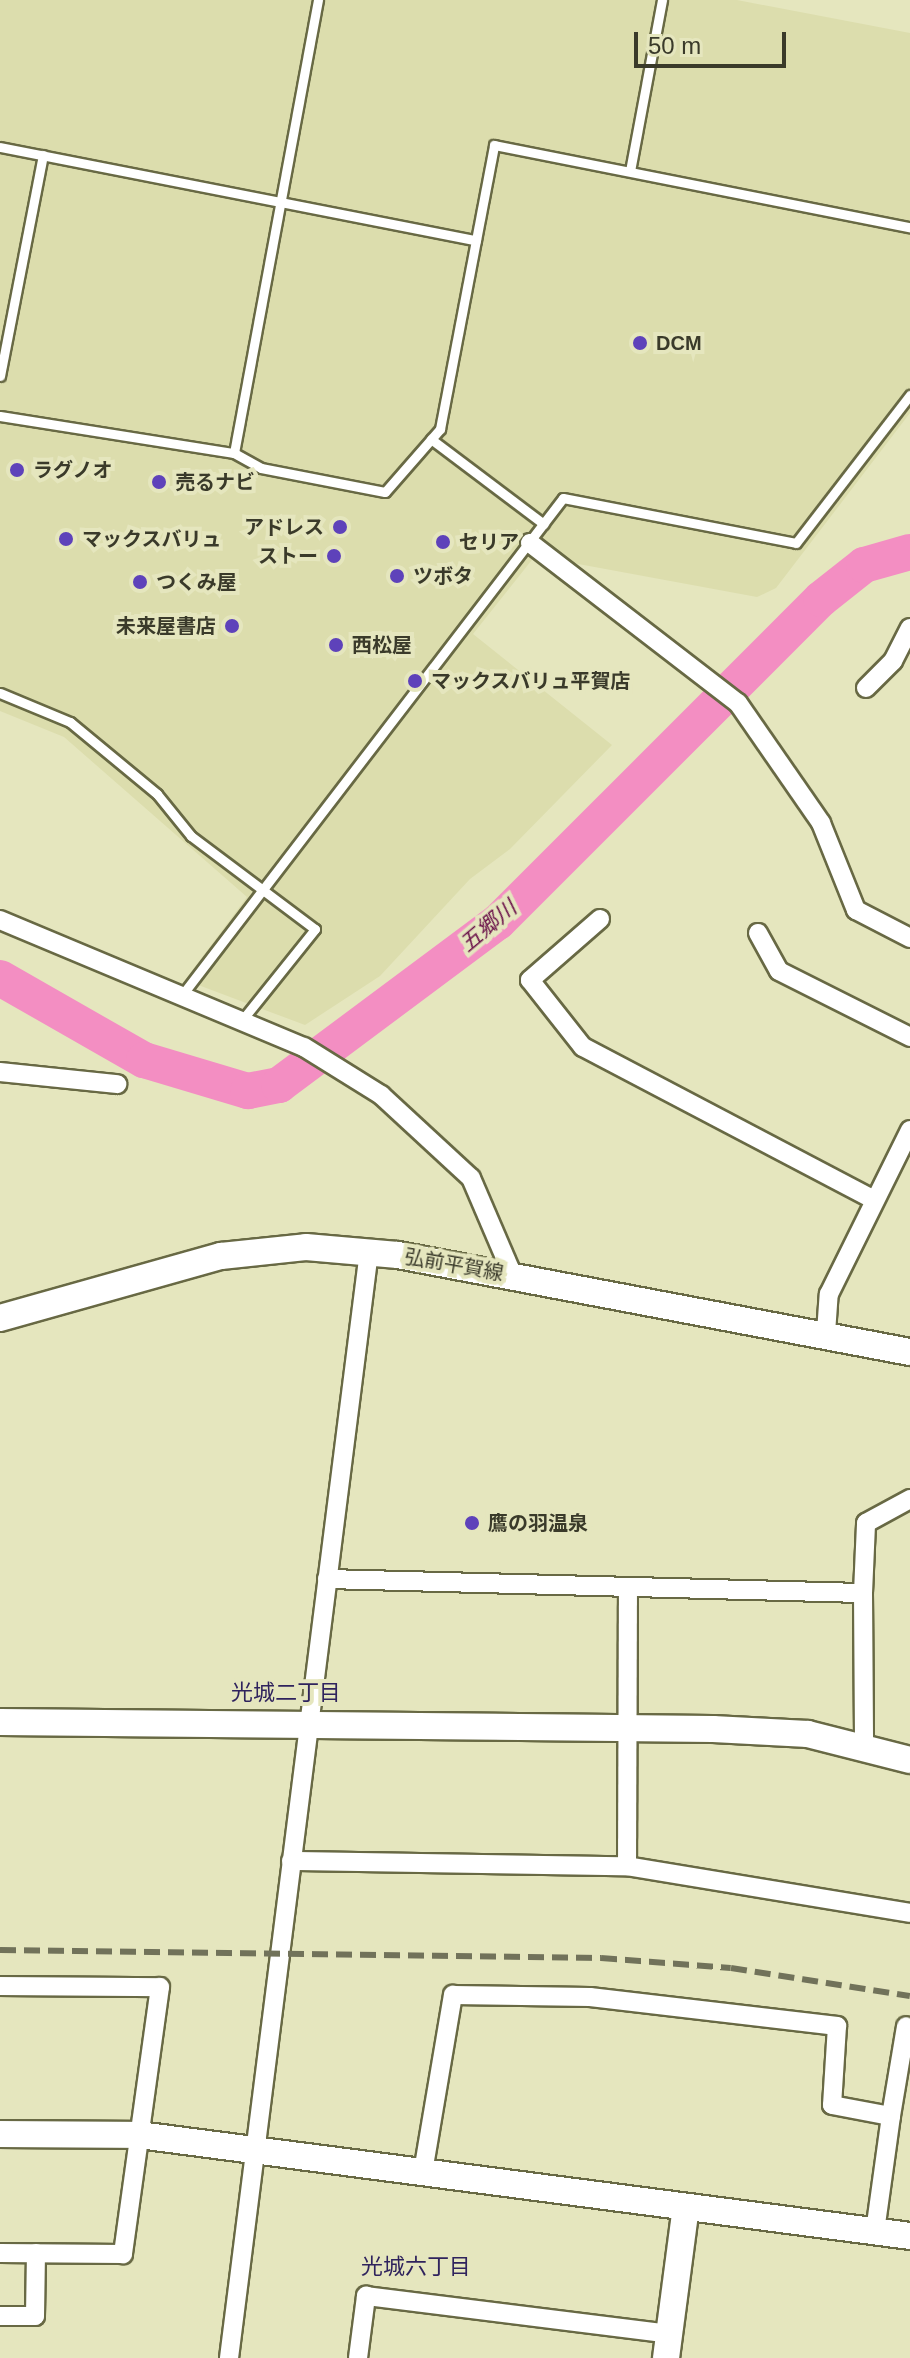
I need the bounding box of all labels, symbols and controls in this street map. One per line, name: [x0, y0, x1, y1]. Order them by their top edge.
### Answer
scale bar: [638, 16, 790, 66]
text: 50 m: [648, 32, 701, 59]
place label: DCM: [656, 331, 702, 355]
marker: DCM: [631, 334, 649, 352]
place label: ラグノオ: [33, 458, 113, 482]
marker: ラグノオ: [8, 461, 26, 479]
place label: 売るナビ: [175, 470, 255, 494]
marker: 売るナビ: [150, 473, 168, 491]
place label: アドレス: [244, 515, 324, 539]
marker: アドレス: [331, 518, 349, 536]
place label: マックスバリュ: [82, 527, 222, 551]
marker: マックスバリュ: [57, 530, 75, 548]
place label: セリア: [459, 530, 519, 554]
marker: セリア: [434, 533, 452, 551]
place label: ストー: [258, 544, 318, 568]
marker: ストー: [325, 547, 343, 565]
place label: ツボタ: [413, 564, 473, 588]
marker: ツボタ: [388, 567, 406, 585]
place label: つくみ屋: [156, 570, 236, 594]
marker: つくみ屋: [131, 573, 149, 591]
place label: 未来屋書店: [116, 614, 216, 638]
marker: 未来屋書店: [223, 617, 241, 635]
place label: 西松屋: [352, 633, 412, 657]
marker: 西松屋: [327, 636, 345, 654]
place label: マックスバリュ平賀店: [431, 669, 631, 693]
marker: マックスバリュ平賀店: [406, 672, 424, 690]
water label: 五郷川: [454, 895, 522, 957]
street label: 弘前平賀線: [403, 1244, 505, 1286]
place label: 鷹の羽温泉: [488, 1511, 588, 1535]
marker: 鷹の羽温泉: [463, 1514, 481, 1532]
district label: 光城二丁目: [231, 1680, 341, 1706]
district label: 光城六丁目: [361, 2254, 471, 2280]

